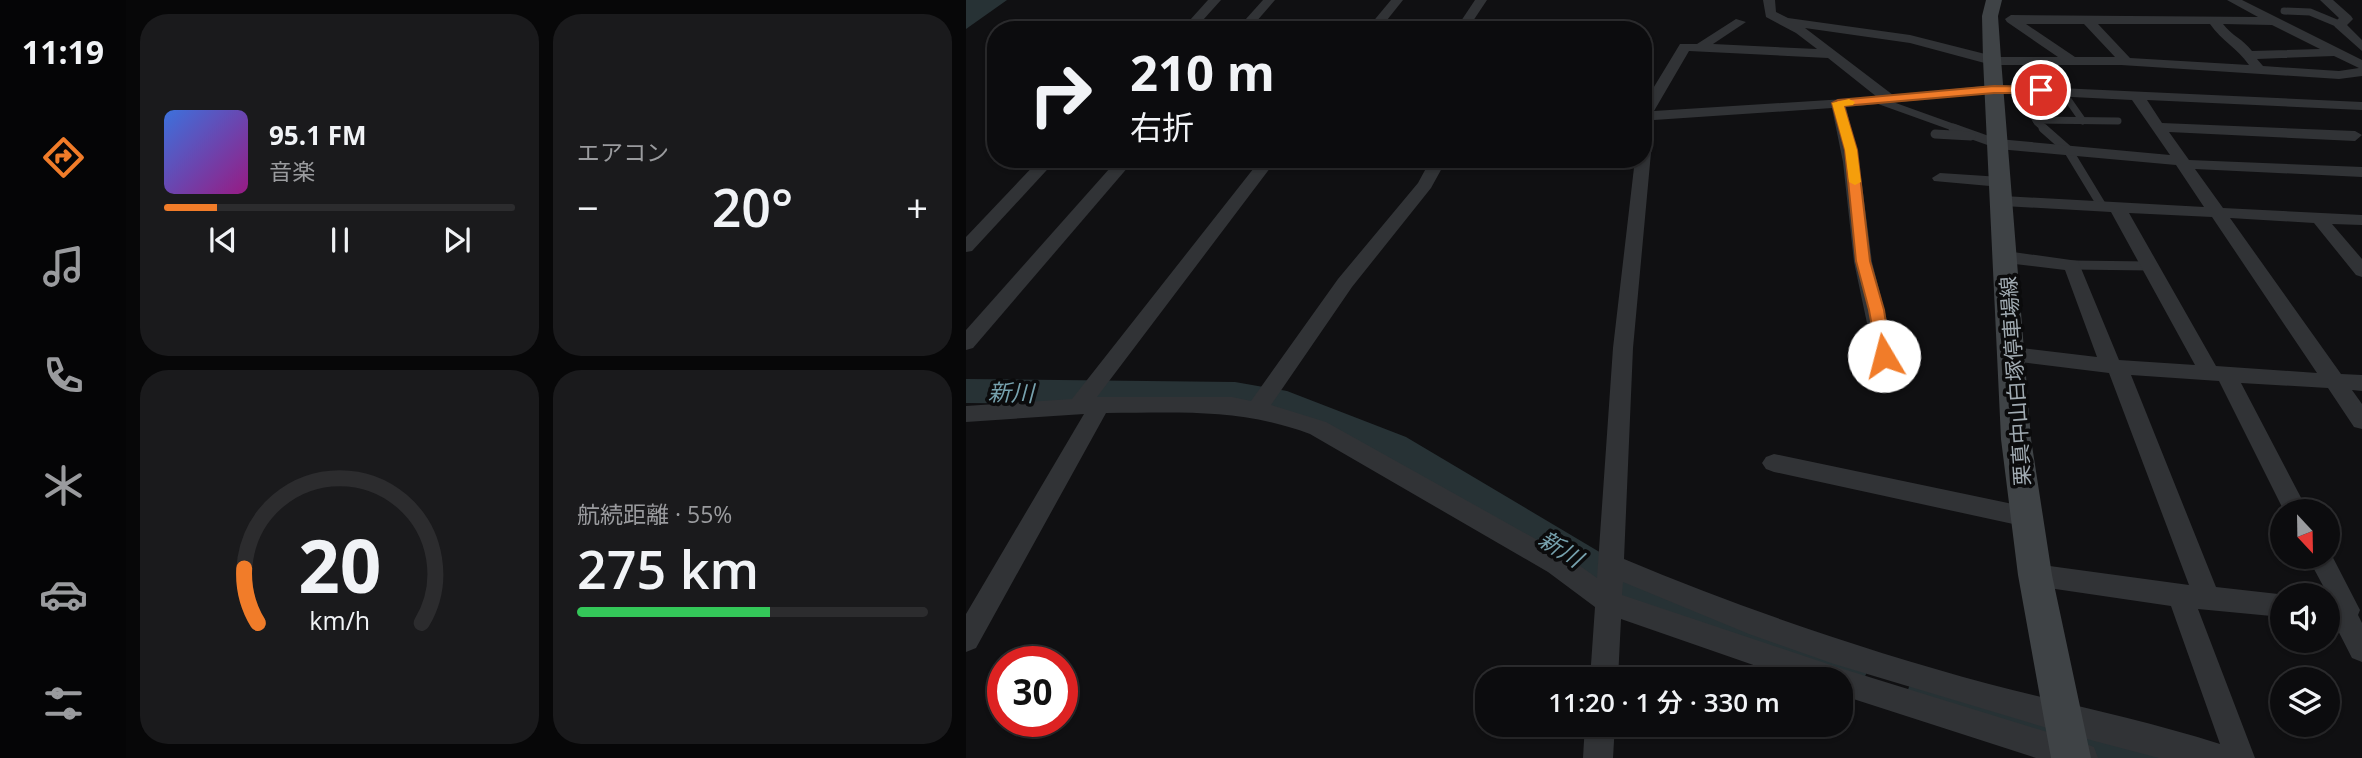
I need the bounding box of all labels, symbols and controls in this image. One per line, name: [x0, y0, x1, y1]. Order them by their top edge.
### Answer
text: 11:19: [22, 30, 104, 73]
text: 210 m: [1130, 39, 1275, 105]
icon: right: [1015, 49, 1106, 140]
pin: [2011, 60, 2071, 120]
icon: arrive: [2022, 71, 2060, 109]
text: 右折: [1130, 105, 1194, 148]
text: 95.1 FM: [269, 117, 367, 153]
icon: directions: [39, 133, 88, 182]
text: エアコン: [577, 136, 669, 168]
text: 音楽: [269, 155, 315, 187]
text: 20°: [712, 171, 793, 242]
text: −: [577, 181, 599, 233]
text: +: [906, 181, 928, 233]
icon: previous: [204, 221, 242, 259]
icon: pause: [321, 221, 359, 259]
icon: next: [438, 221, 476, 259]
icon: music: [39, 242, 88, 291]
street label: 栗真中山白塚停車場線: [1994, 275, 2036, 487]
position arrow: [1847, 319, 1921, 393]
icon: phone: [39, 351, 88, 400]
water label: 新川: [988, 376, 1037, 408]
icon: climate: [39, 461, 88, 510]
text: 航続距離 · 55%: [577, 498, 732, 530]
north arrow: [2270, 499, 2340, 569]
map controls: [2270, 499, 2340, 737]
text: 20: [298, 515, 381, 614]
water label: 新川: [1533, 522, 1592, 575]
text: 275 km: [577, 533, 759, 604]
icon: car: [39, 570, 88, 619]
button: sound: [2270, 583, 2340, 653]
text: km/h: [309, 603, 370, 637]
speed limit sign: 30: [987, 646, 1078, 737]
button: layers: [2270, 667, 2340, 737]
icon: filters: [39, 679, 88, 728]
text: 11:20 · 1 分 · 330 m: [1548, 684, 1780, 720]

